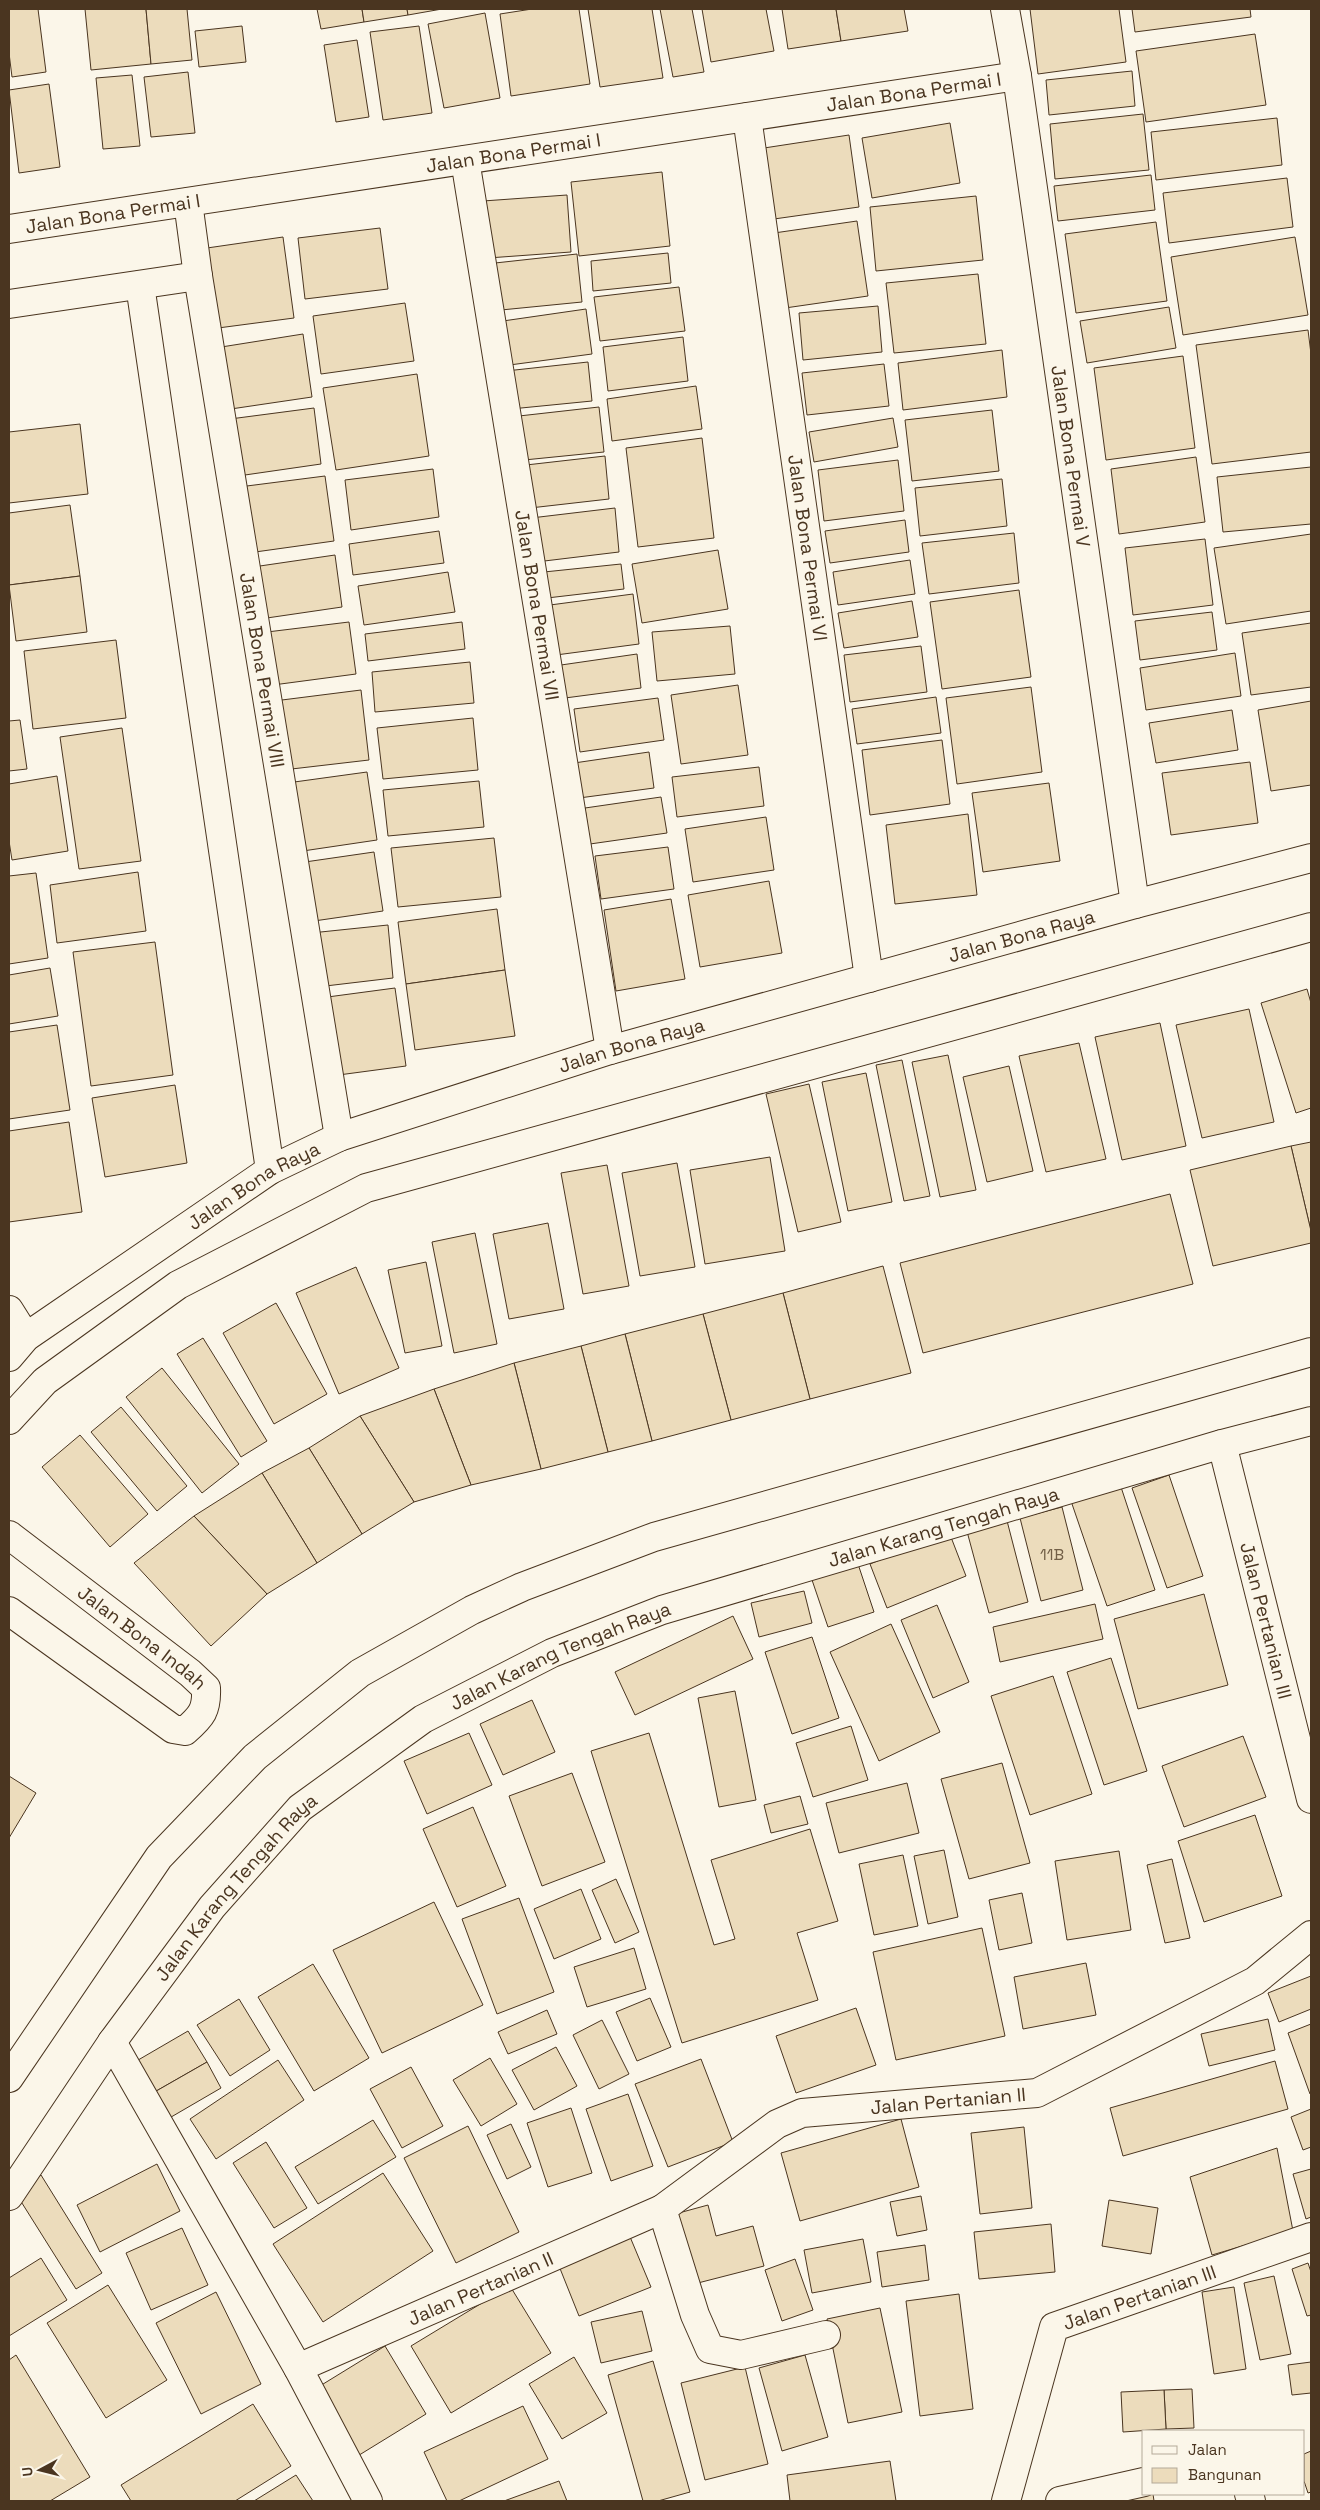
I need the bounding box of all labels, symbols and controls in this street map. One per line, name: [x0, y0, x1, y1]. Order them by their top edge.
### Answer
street label: Jalan Bona Permai I: [824, 66, 1003, 117]
street label: Jalan Bona Permai I: [424, 127, 602, 178]
street label: Jalan Bona Permai I: [24, 188, 202, 239]
street label: Jalan Bona Permai V: [1046, 363, 1097, 549]
street label: Jalan Bona Permai VI: [782, 453, 834, 643]
street label: Jalan Bona Permai VII: [510, 508, 565, 702]
street label: Jalan Bona Permai VIII: [234, 571, 291, 770]
street label: Jalan Bona Raya: [945, 903, 1097, 968]
street label: Jalan Bona Raya: [555, 1012, 707, 1078]
street label: Jalan Bona Raya: [183, 1136, 324, 1235]
street label: Jalan Karang Tengah Raya: [825, 1481, 1062, 1573]
street label: Jalan Pertanian III: [1235, 1540, 1298, 1702]
house number: 11B: [1040, 1544, 1064, 1565]
street label: Jalan Bona Indah: [73, 1579, 212, 1695]
street label: Jalan Karang Tengah Raya: [445, 1596, 674, 1716]
street label: Jalan Karang Tengah Raya: [149, 1787, 322, 1986]
street label: Jalan Pertanian II: [869, 2081, 1027, 2120]
street label: Jalan Pertanian II: [404, 2246, 557, 2331]
street label: Jalan Pertanian III: [1059, 2259, 1219, 2335]
legend: [1142, 2430, 1305, 2495]
text: Jalan: [1188, 2440, 1227, 2459]
north arrow: [15, 2445, 65, 2495]
text: Bangunan: [1188, 2465, 1262, 2484]
text: U: [18, 2466, 37, 2477]

